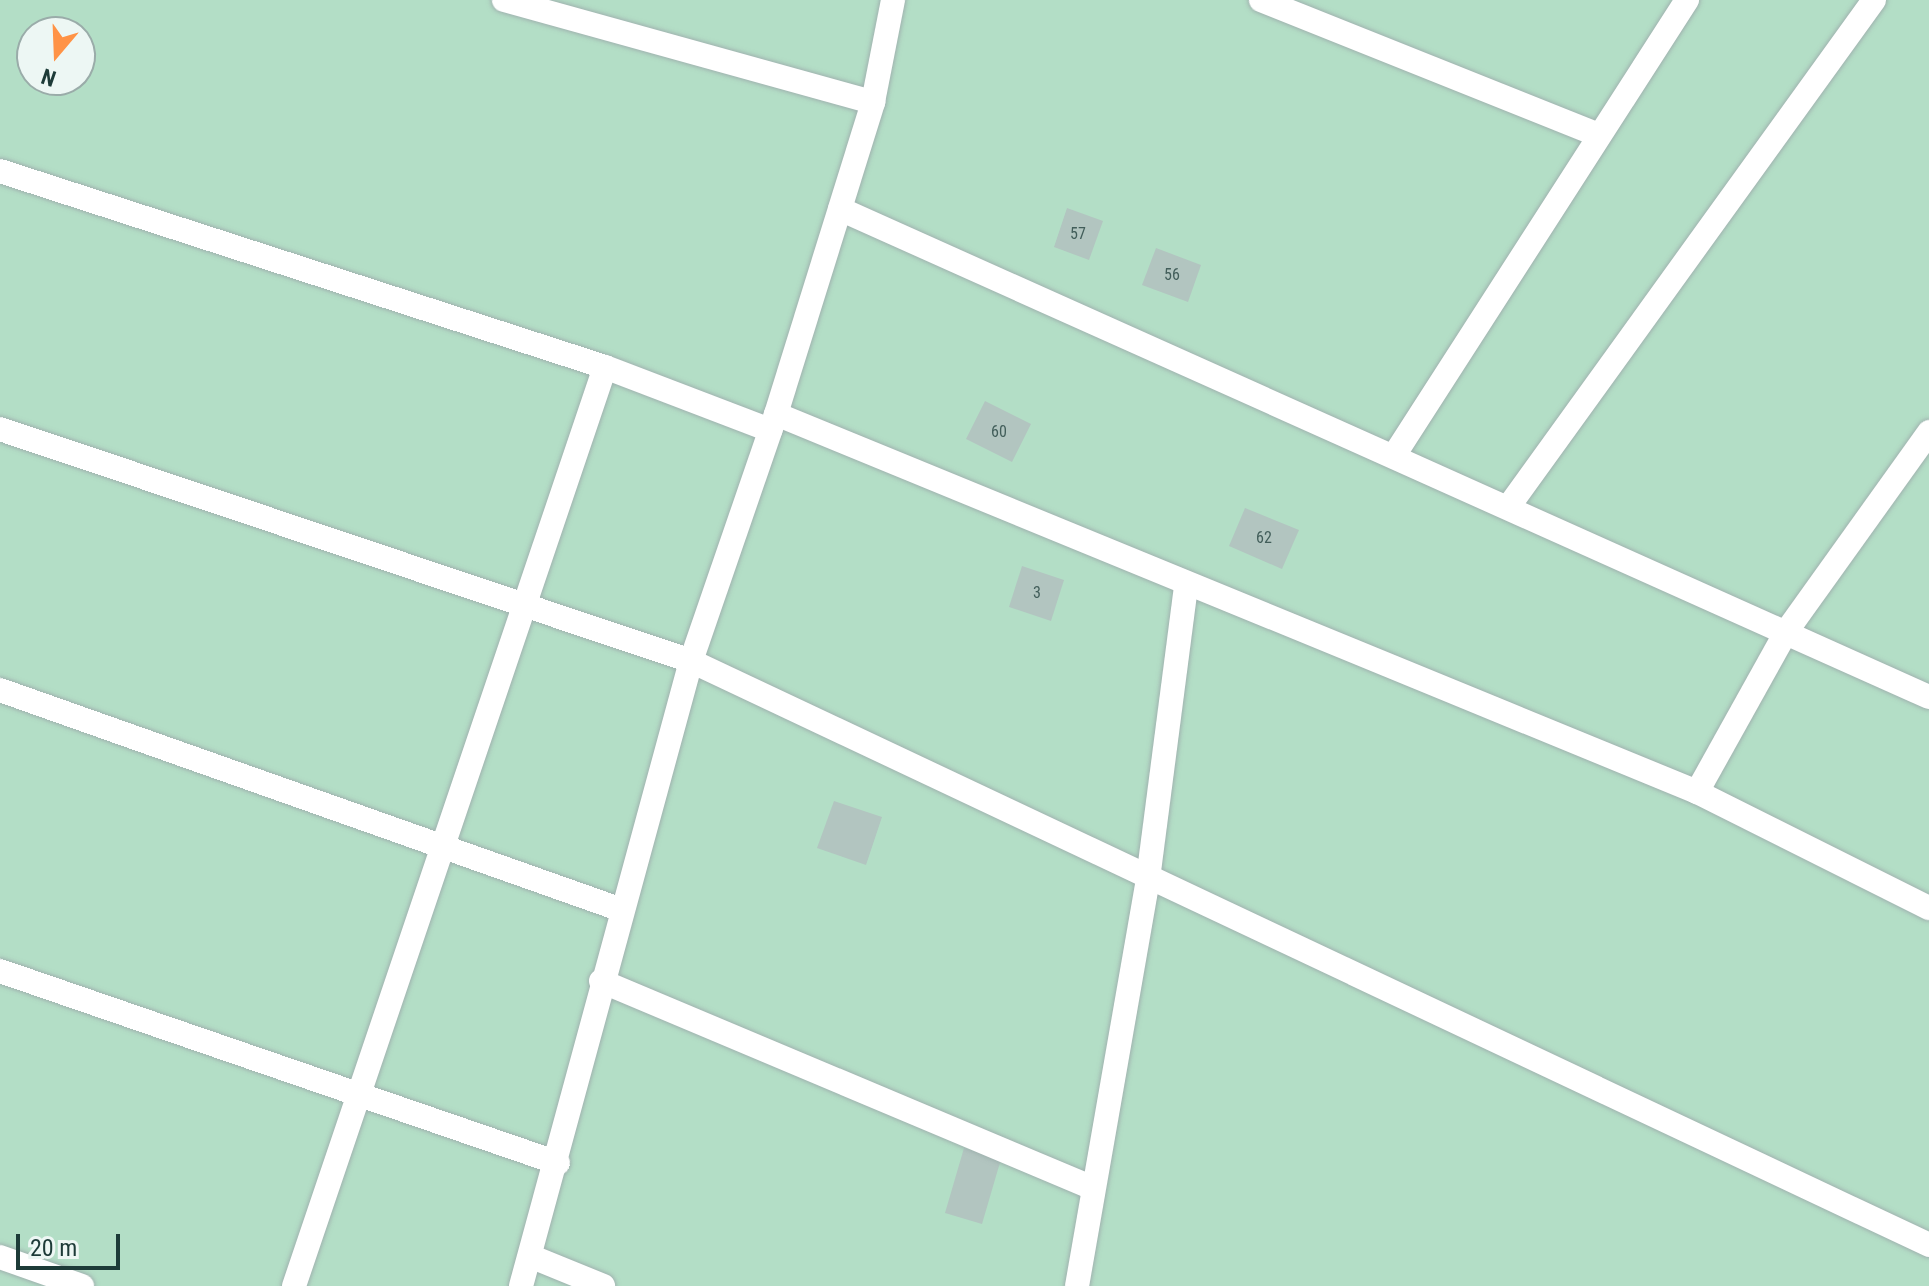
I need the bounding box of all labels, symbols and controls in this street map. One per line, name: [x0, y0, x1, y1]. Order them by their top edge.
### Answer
north arrow: [16, 16, 96, 96]
text: N: [38, 63, 59, 91]
house number: 57: [1070, 224, 1086, 244]
house number: 56: [1164, 265, 1180, 285]
house number: 60: [991, 422, 1007, 442]
house number: 62: [1256, 528, 1272, 548]
house number: 3: [1033, 583, 1041, 603]
scale bar: [20, 1218, 124, 1268]
text: 20 m: [30, 1234, 77, 1262]

